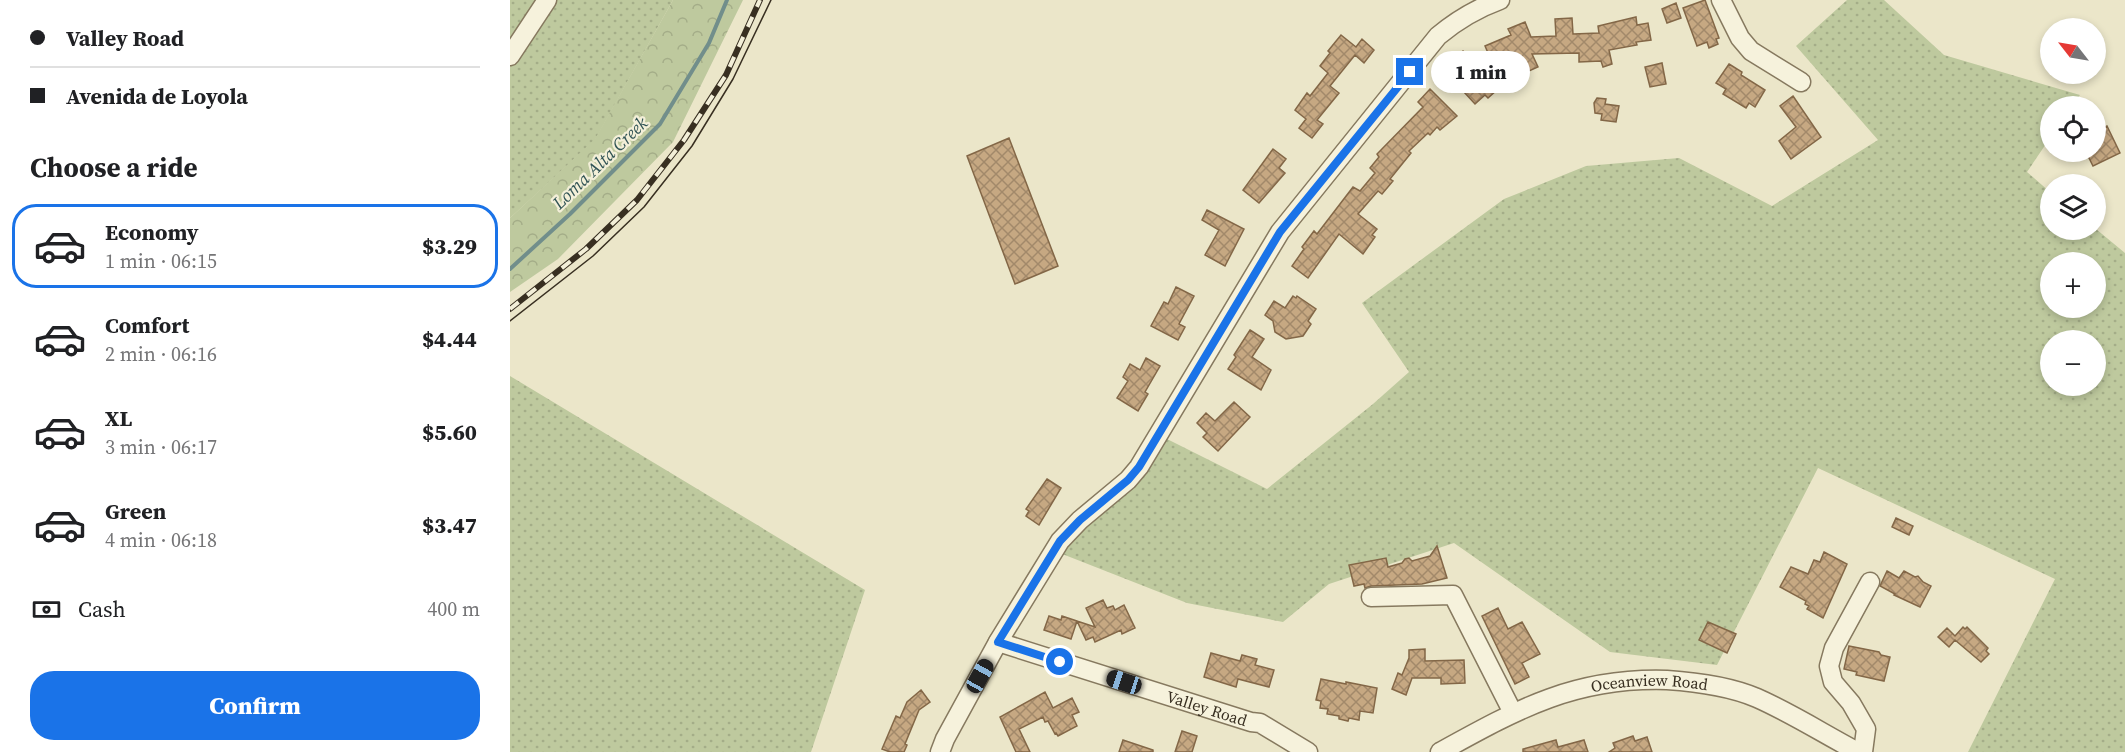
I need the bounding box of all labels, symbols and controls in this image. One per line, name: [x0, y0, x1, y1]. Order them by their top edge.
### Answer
north arrow: [2040, 18, 2106, 84]
map controls: [2040, 18, 2106, 396]
text: Valley Road: [66, 23, 184, 53]
callout: 1 min: [1431, 51, 1530, 93]
route end: [1396, 58, 1423, 85]
text: 1 min: [1454, 58, 1507, 86]
text: Avenida de Loyola: [66, 81, 248, 111]
button: locate: [2040, 96, 2106, 162]
water label: Loma Alta Creek: [546, 110, 653, 215]
text: Choose a ride: [30, 149, 198, 186]
button: layers: [2040, 174, 2106, 240]
text: Economy: [105, 217, 199, 247]
icon: car: [33, 219, 87, 273]
text: $3.29: [422, 231, 477, 261]
text: 1 min · 06:15: [105, 247, 217, 275]
button: +: [2040, 252, 2106, 318]
text: Comfort: [105, 310, 189, 340]
icon: car: [33, 312, 87, 366]
text: $4.44: [422, 324, 477, 354]
button: −: [2040, 330, 2106, 396]
text: 2 min · 06:16: [105, 340, 217, 368]
text: XL: [105, 403, 132, 433]
icon: car: [33, 405, 87, 459]
text: $5.60: [422, 417, 477, 447]
text: 3 min · 06:17: [105, 433, 217, 461]
text: Green: [105, 496, 166, 526]
icon: car: [33, 498, 87, 552]
text: $3.47: [422, 510, 477, 540]
text: 4 min · 06:18: [105, 526, 217, 554]
icon: cash: [30, 593, 63, 626]
text: Cash: [78, 594, 126, 624]
text: 400 m: [427, 595, 480, 623]
route start: [1046, 648, 1073, 675]
car: [963, 656, 997, 696]
car: [1104, 668, 1144, 696]
street label: Oceanview Road: [1589, 669, 1709, 697]
button: Confirm: [30, 671, 480, 740]
street label: Valley Road: [1164, 685, 1250, 731]

